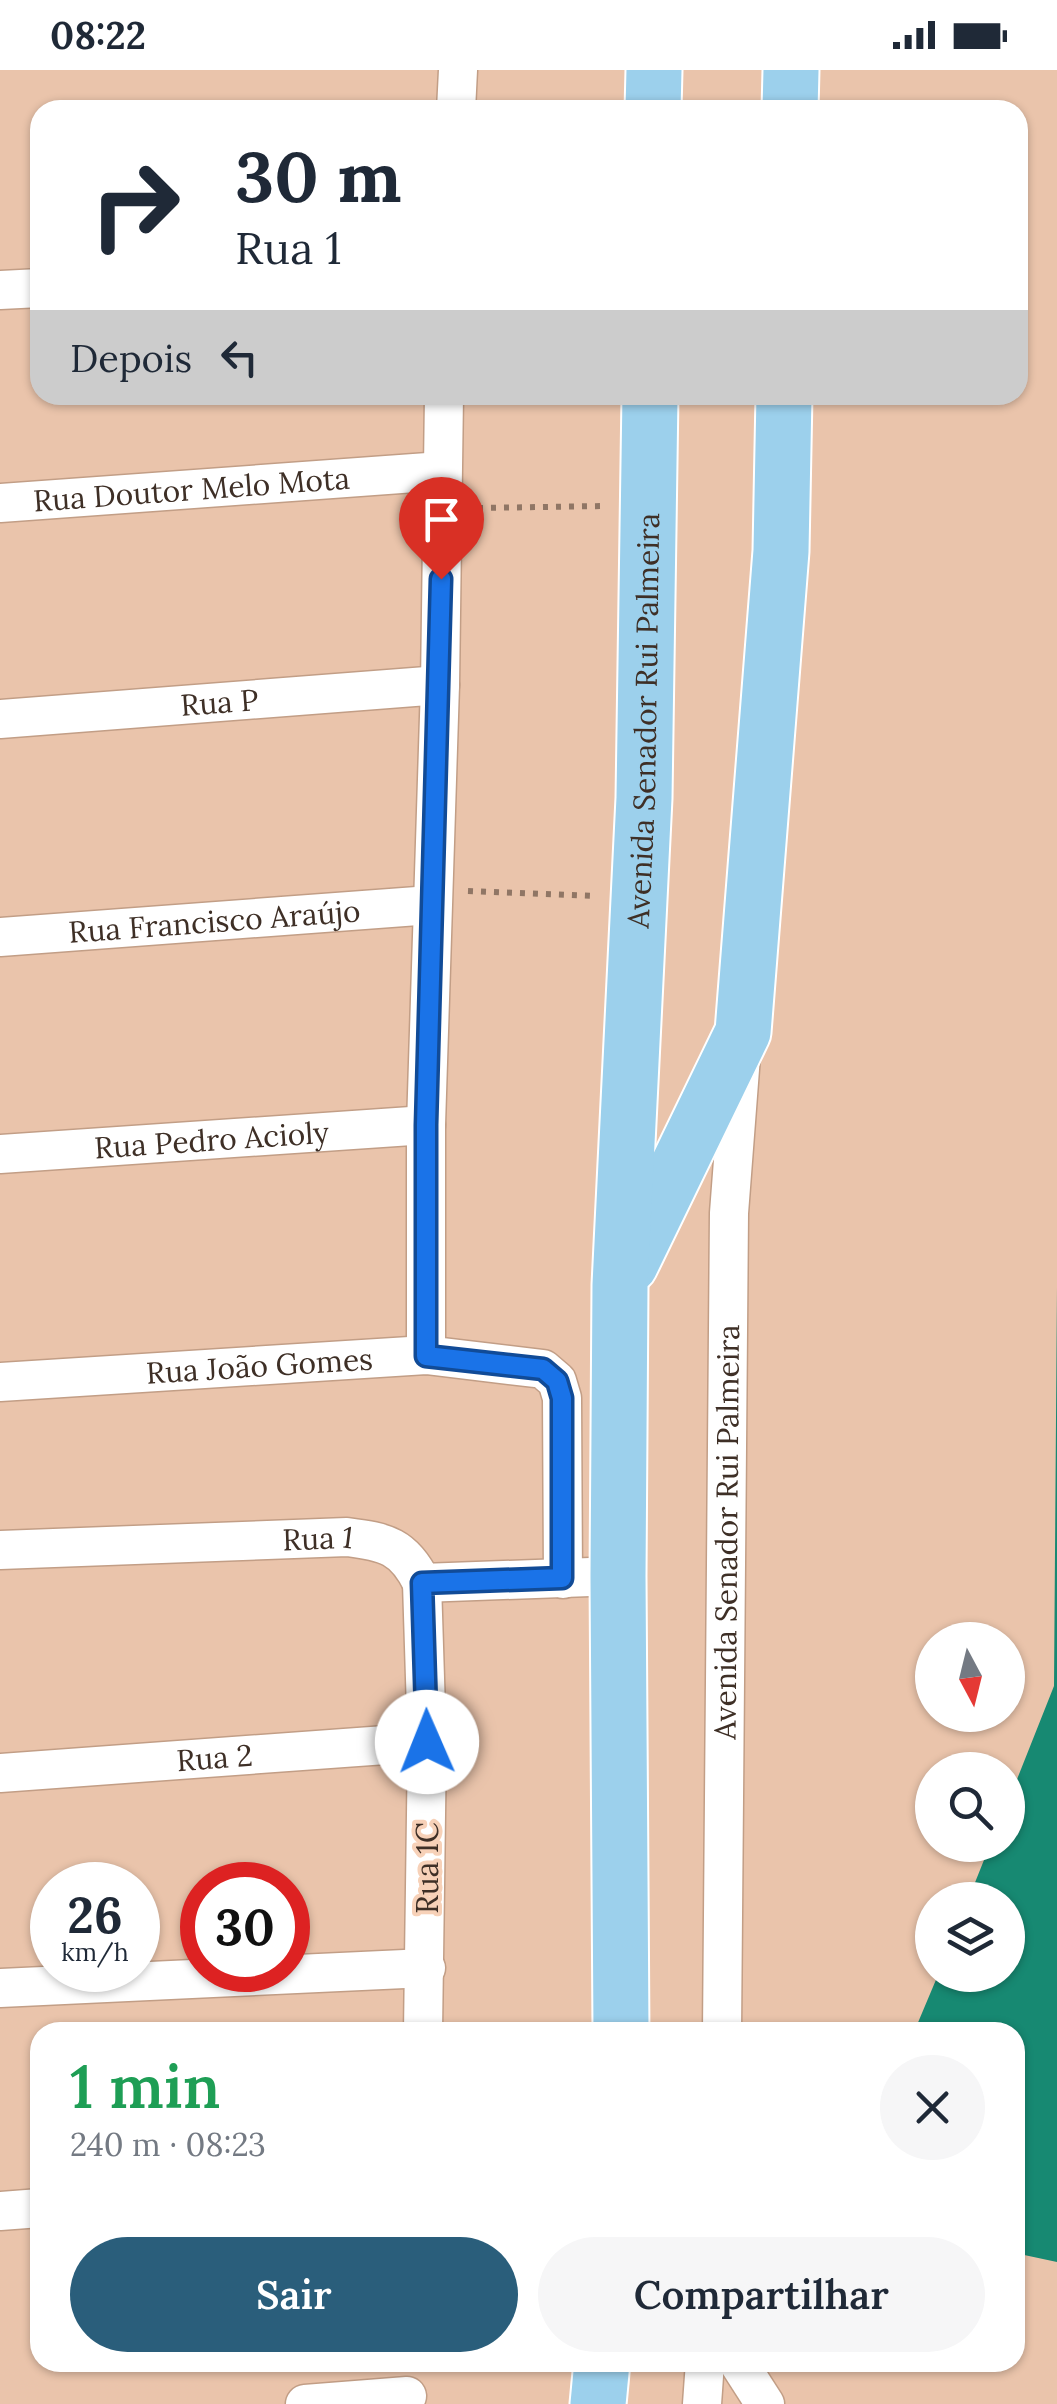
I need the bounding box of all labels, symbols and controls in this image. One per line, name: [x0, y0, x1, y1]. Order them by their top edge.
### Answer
text: 08:22: [50, 11, 146, 59]
text: 30 m: [235, 132, 402, 221]
icon: right: [70, 140, 200, 270]
text: Rua 1: [235, 219, 342, 276]
icon: left: [212, 330, 267, 385]
text: Depois: [70, 334, 192, 382]
street label: Rua Doutor Melo Mota: [32, 459, 351, 520]
pin: [399, 477, 484, 580]
icon: arrive: [414, 492, 469, 547]
street label: Avenida Senador Rui Palmeira: [619, 513, 667, 930]
street label: Rua P: [179, 680, 260, 724]
street label: Rua Francisco Araújo: [67, 891, 362, 951]
street label: Rua Pedro Acioly: [93, 1113, 330, 1167]
street label: Avenida Senador Rui Palmeira: [705, 1324, 747, 1741]
street label: Rua João Gomes: [145, 1339, 374, 1392]
street label: Rua 1: [282, 1518, 356, 1558]
north arrow: [915, 1622, 1025, 1732]
map controls: [915, 1622, 1025, 1992]
position arrow: [375, 1690, 479, 1794]
street label: Rua 2: [175, 1736, 254, 1779]
button: search: [915, 1752, 1025, 1862]
street label: Rua 1C: [408, 1822, 446, 1914]
speed limit sign: 30: [180, 1862, 310, 1992]
button: layers: [915, 1882, 1025, 1992]
text: 26: [67, 1883, 123, 1947]
text: km/h: [61, 1936, 129, 1968]
text: 1 min: [70, 2048, 220, 2124]
button: close: [880, 2055, 985, 2160]
text: 240 m · 08:23: [70, 2124, 266, 2165]
button: Sair: [70, 2237, 518, 2352]
button: Compartilhar: [538, 2237, 985, 2352]

